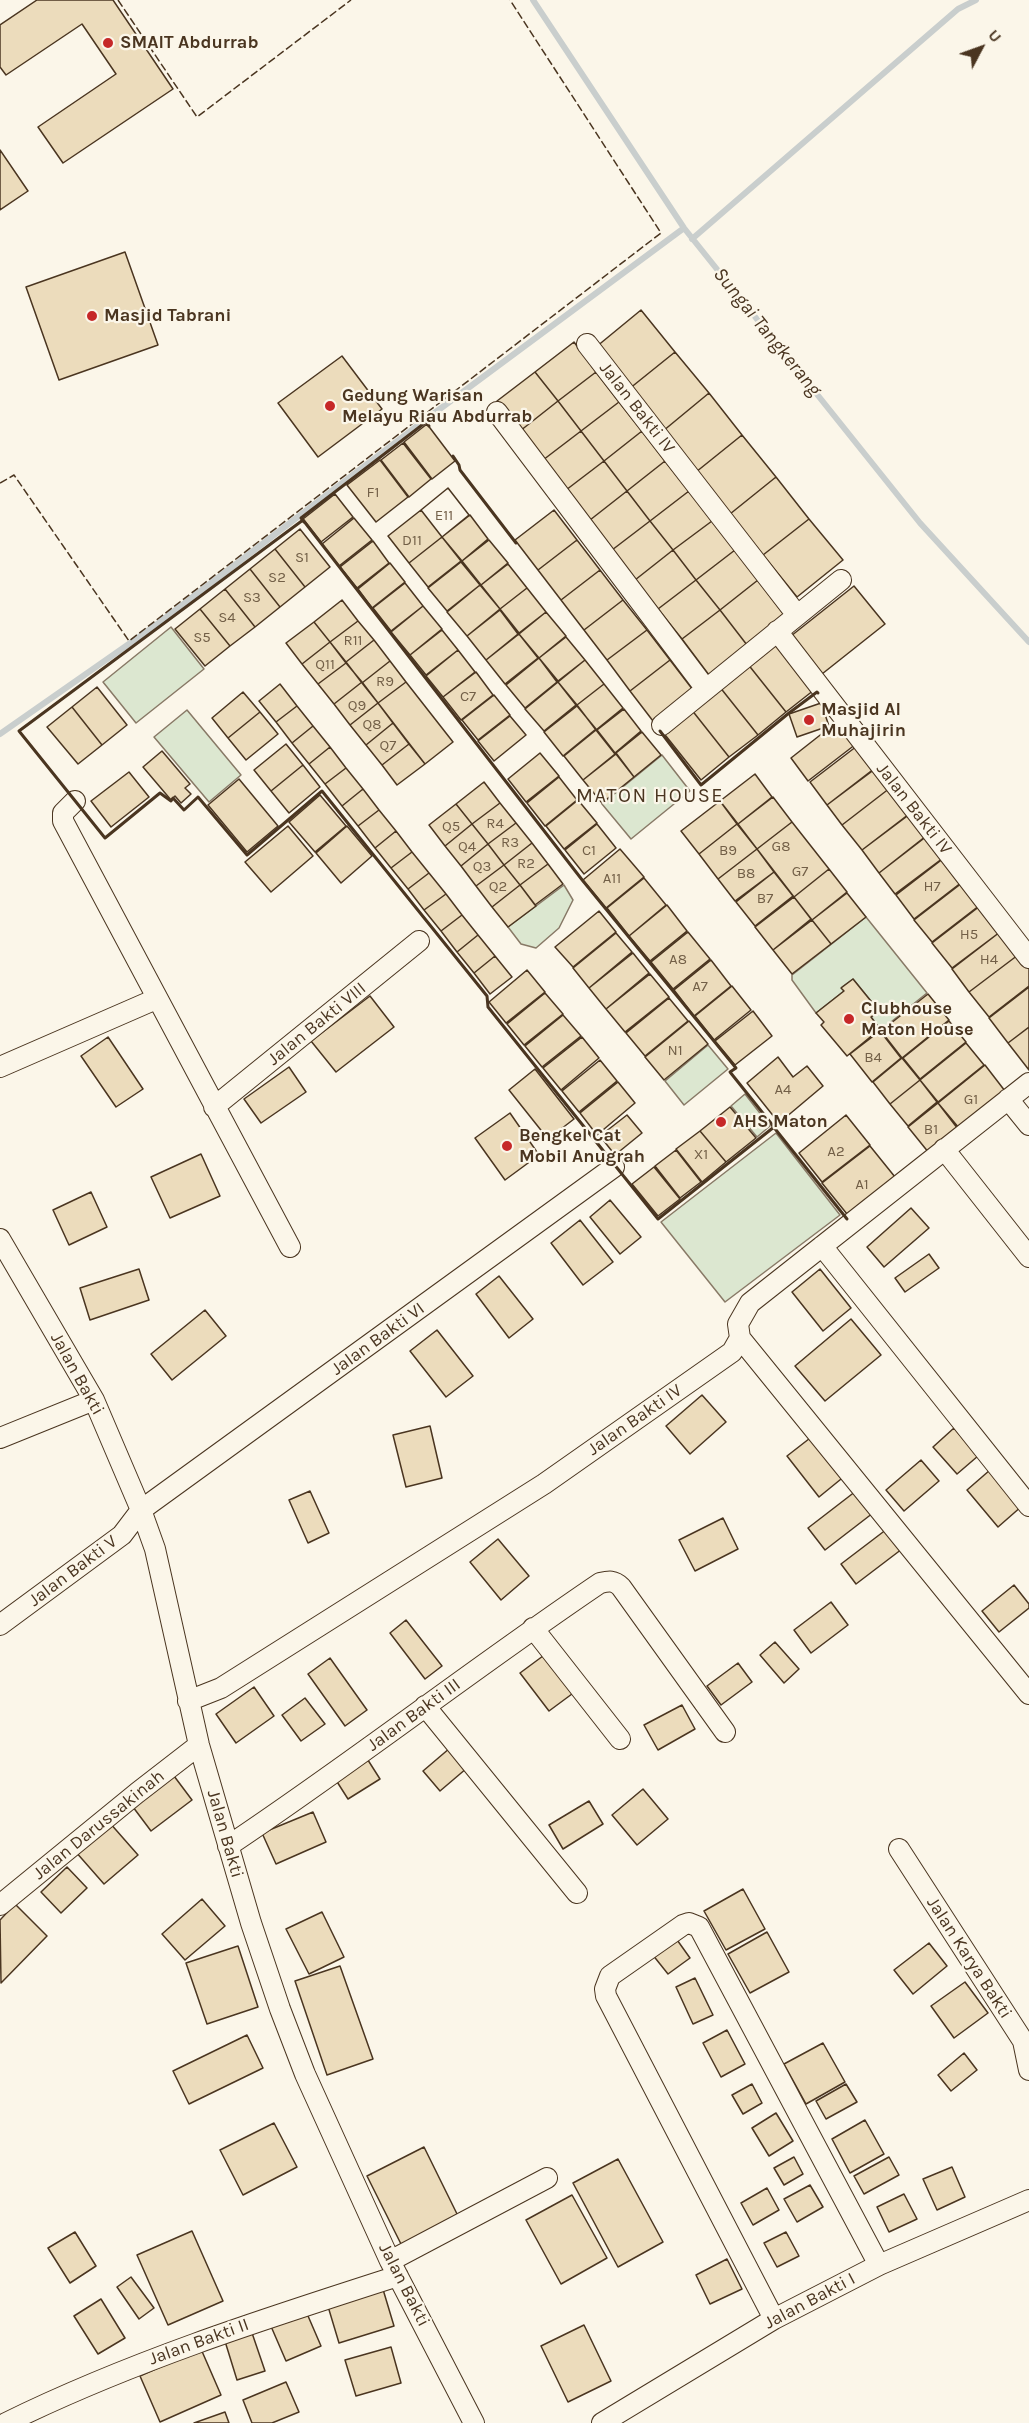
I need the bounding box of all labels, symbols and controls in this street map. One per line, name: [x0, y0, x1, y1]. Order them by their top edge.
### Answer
north arrow: [951, 18, 1011, 78]
text: U: [984, 25, 1006, 46]
place label: SMAIT Abdurrab: [120, 32, 258, 54]
marker: SMAIT Abdurrab: [101, 36, 115, 50]
water label: Sungai Tangkerang: [708, 263, 826, 401]
place label: Masjid Tabrani: [104, 305, 231, 327]
marker: Masjid Tabrani: [85, 309, 99, 323]
street label: Jalan Bakti IV: [595, 358, 679, 458]
place label: Gedung Warisan Melayu Riau Abdurrab: [342, 385, 532, 428]
marker: Gedung Warisan Melayu Riau Abdurrab: [323, 399, 337, 413]
house number: F1: [367, 484, 379, 502]
house number: E11: [435, 507, 453, 525]
house number: D11: [402, 532, 422, 550]
house number: S1: [295, 549, 309, 567]
house number: S2: [268, 569, 286, 587]
house number: S3: [243, 589, 261, 607]
house number: S4: [218, 609, 236, 627]
house number: S5: [193, 629, 211, 647]
house number: R11: [343, 632, 363, 650]
house number: Q11: [315, 656, 335, 674]
house number: R9: [376, 673, 394, 691]
house number: C7: [460, 688, 476, 706]
house number: Q9: [348, 697, 366, 715]
place label: Masjid Al Muhajirin: [821, 699, 906, 742]
marker: Masjid Al Muhajirin: [802, 713, 816, 727]
house number: Q8: [363, 716, 381, 734]
house number: Q7: [380, 737, 396, 755]
street label: Jalan Bakti IV: [872, 759, 956, 859]
district label: MATON HOUSE: [576, 784, 724, 808]
house number: R4: [486, 815, 504, 833]
house number: Q5: [442, 818, 460, 836]
house number: R3: [501, 834, 519, 852]
house number: Q4: [458, 838, 476, 856]
house number: G8: [772, 838, 790, 856]
house number: C1: [582, 842, 596, 860]
house number: B9: [719, 842, 737, 860]
house number: R2: [517, 855, 535, 873]
house number: Q3: [473, 858, 491, 876]
house number: G7: [792, 863, 808, 881]
house number: B8: [737, 865, 755, 883]
house number: A11: [603, 870, 621, 888]
house number: Q2: [489, 878, 507, 896]
house number: H7: [923, 878, 941, 896]
house number: B7: [757, 890, 773, 908]
house number: H5: [960, 926, 978, 944]
house number: A8: [669, 951, 687, 969]
house number: H4: [980, 951, 998, 969]
street label: Jalan Bakti VIII: [264, 978, 370, 1070]
house number: A7: [692, 978, 708, 996]
place label: Clubhouse Maton House: [861, 998, 974, 1040]
marker: Clubhouse Maton House: [842, 1012, 856, 1026]
house number: N1: [667, 1042, 683, 1060]
house number: B4: [864, 1049, 882, 1067]
house number: A4: [775, 1081, 791, 1099]
house number: G1: [964, 1091, 978, 1109]
place label: AHS Maton: [733, 1111, 828, 1133]
marker: AHS Maton: [714, 1115, 728, 1129]
house number: B1: [924, 1121, 938, 1139]
place label: Bengkel Cat Mobil Anugrah: [519, 1125, 645, 1168]
marker: Bengkel Cat Mobil Anugrah: [500, 1139, 514, 1153]
house number: A2: [827, 1143, 845, 1161]
house number: X1: [694, 1146, 708, 1164]
house number: A1: [855, 1176, 869, 1194]
street label: Jalan Bakti VI: [327, 1298, 429, 1380]
street label: Jalan Bakti: [46, 1329, 108, 1419]
street label: Jalan Bakti IV: [584, 1380, 686, 1460]
street label: Jalan Bakti V: [25, 1531, 121, 1611]
street label: Jalan Bakti III: [363, 1674, 465, 1756]
street label: Jalan Darussakinah: [29, 1765, 169, 1885]
street label: Jalan Bakti: [202, 1787, 248, 1881]
street label: Jalan Karya Bakti: [922, 1893, 1016, 2023]
street label: Jalan Bakti: [374, 2240, 434, 2330]
street label: Jalan Bakti I: [761, 2268, 859, 2334]
street label: Jalan Bakti II: [146, 2314, 252, 2370]

